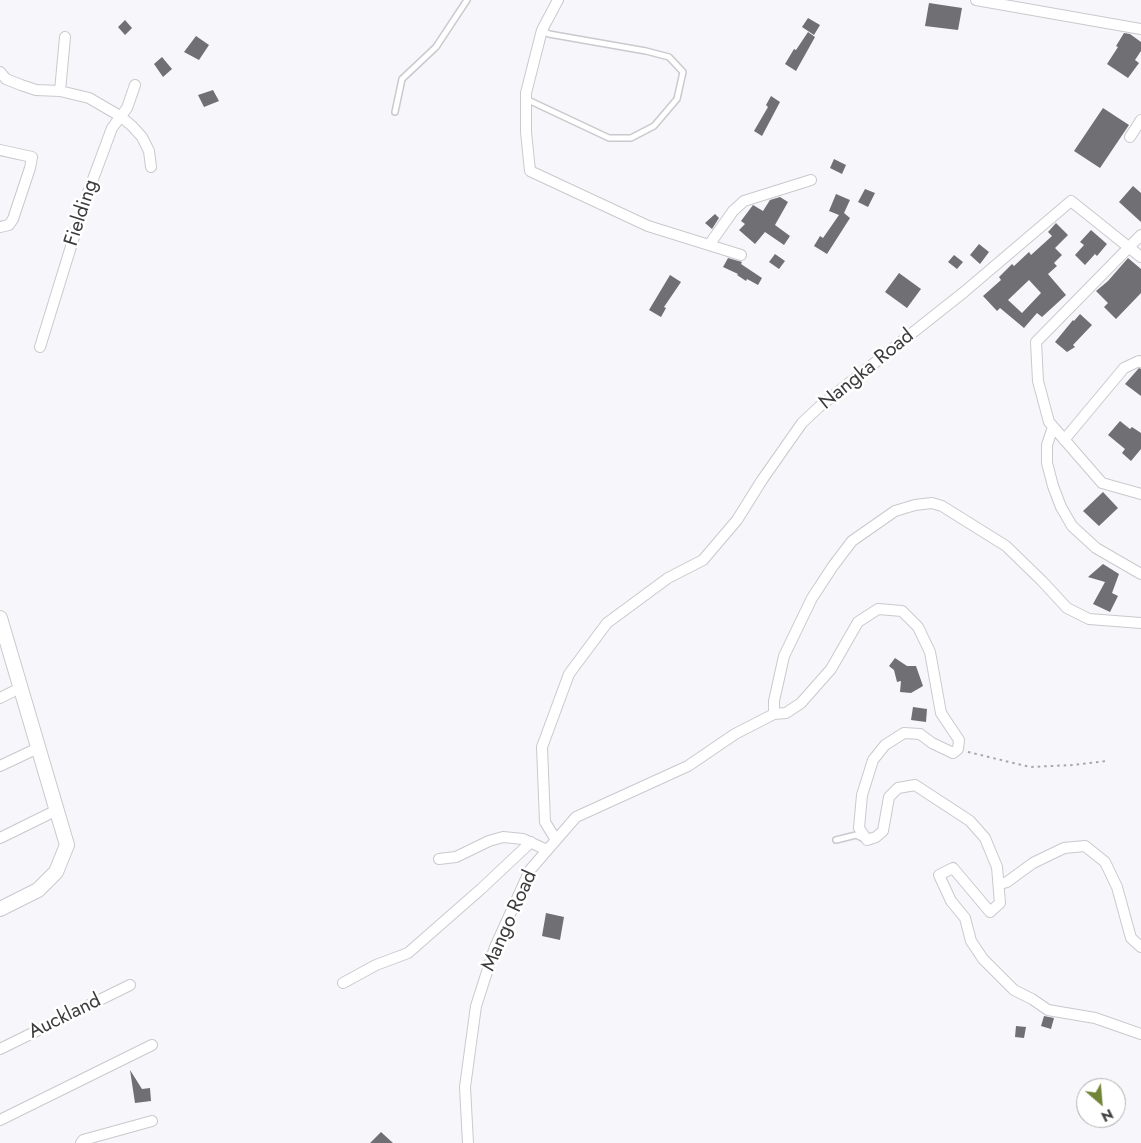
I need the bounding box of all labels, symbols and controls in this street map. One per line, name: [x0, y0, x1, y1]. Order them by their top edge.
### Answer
street label: Fielding: [60, 177, 104, 249]
street label: Nangka Road: [815, 325, 919, 415]
street label: Mango Road: [477, 867, 543, 975]
street label: Auckland: [25, 989, 105, 1045]
north arrow: [1076, 1078, 1126, 1128]
text: N: [1098, 1104, 1117, 1127]

